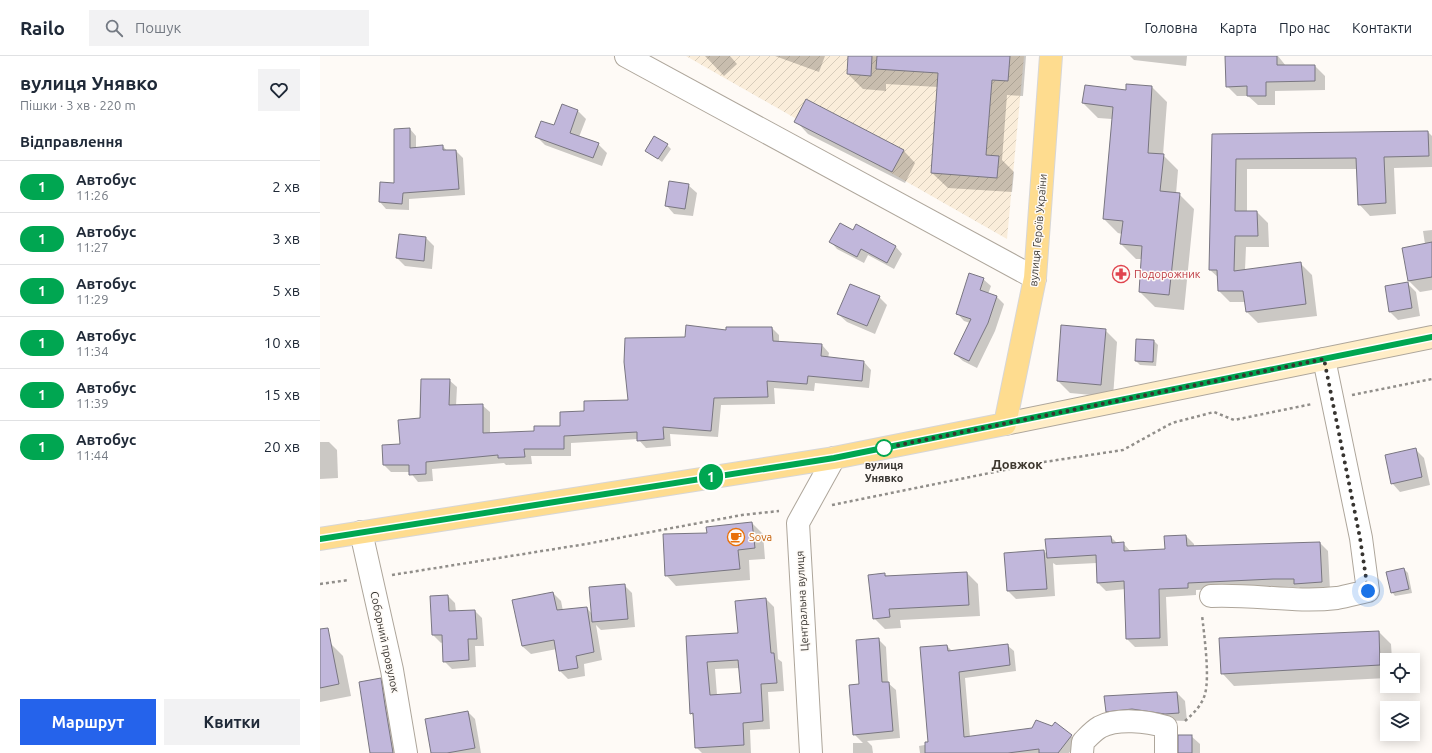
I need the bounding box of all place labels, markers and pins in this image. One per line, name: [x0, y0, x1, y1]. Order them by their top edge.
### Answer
pharmacy icon: Подорожник: [1111, 264, 1131, 284]
place label: Подорожник: [1134, 268, 1201, 280]
marker: вулиця Унявко: [875, 439, 893, 457]
place label: вулиця Унявко: [865, 459, 904, 484]
cafe icon: Sova: [726, 527, 746, 547]
place label: Sova: [749, 531, 772, 543]

